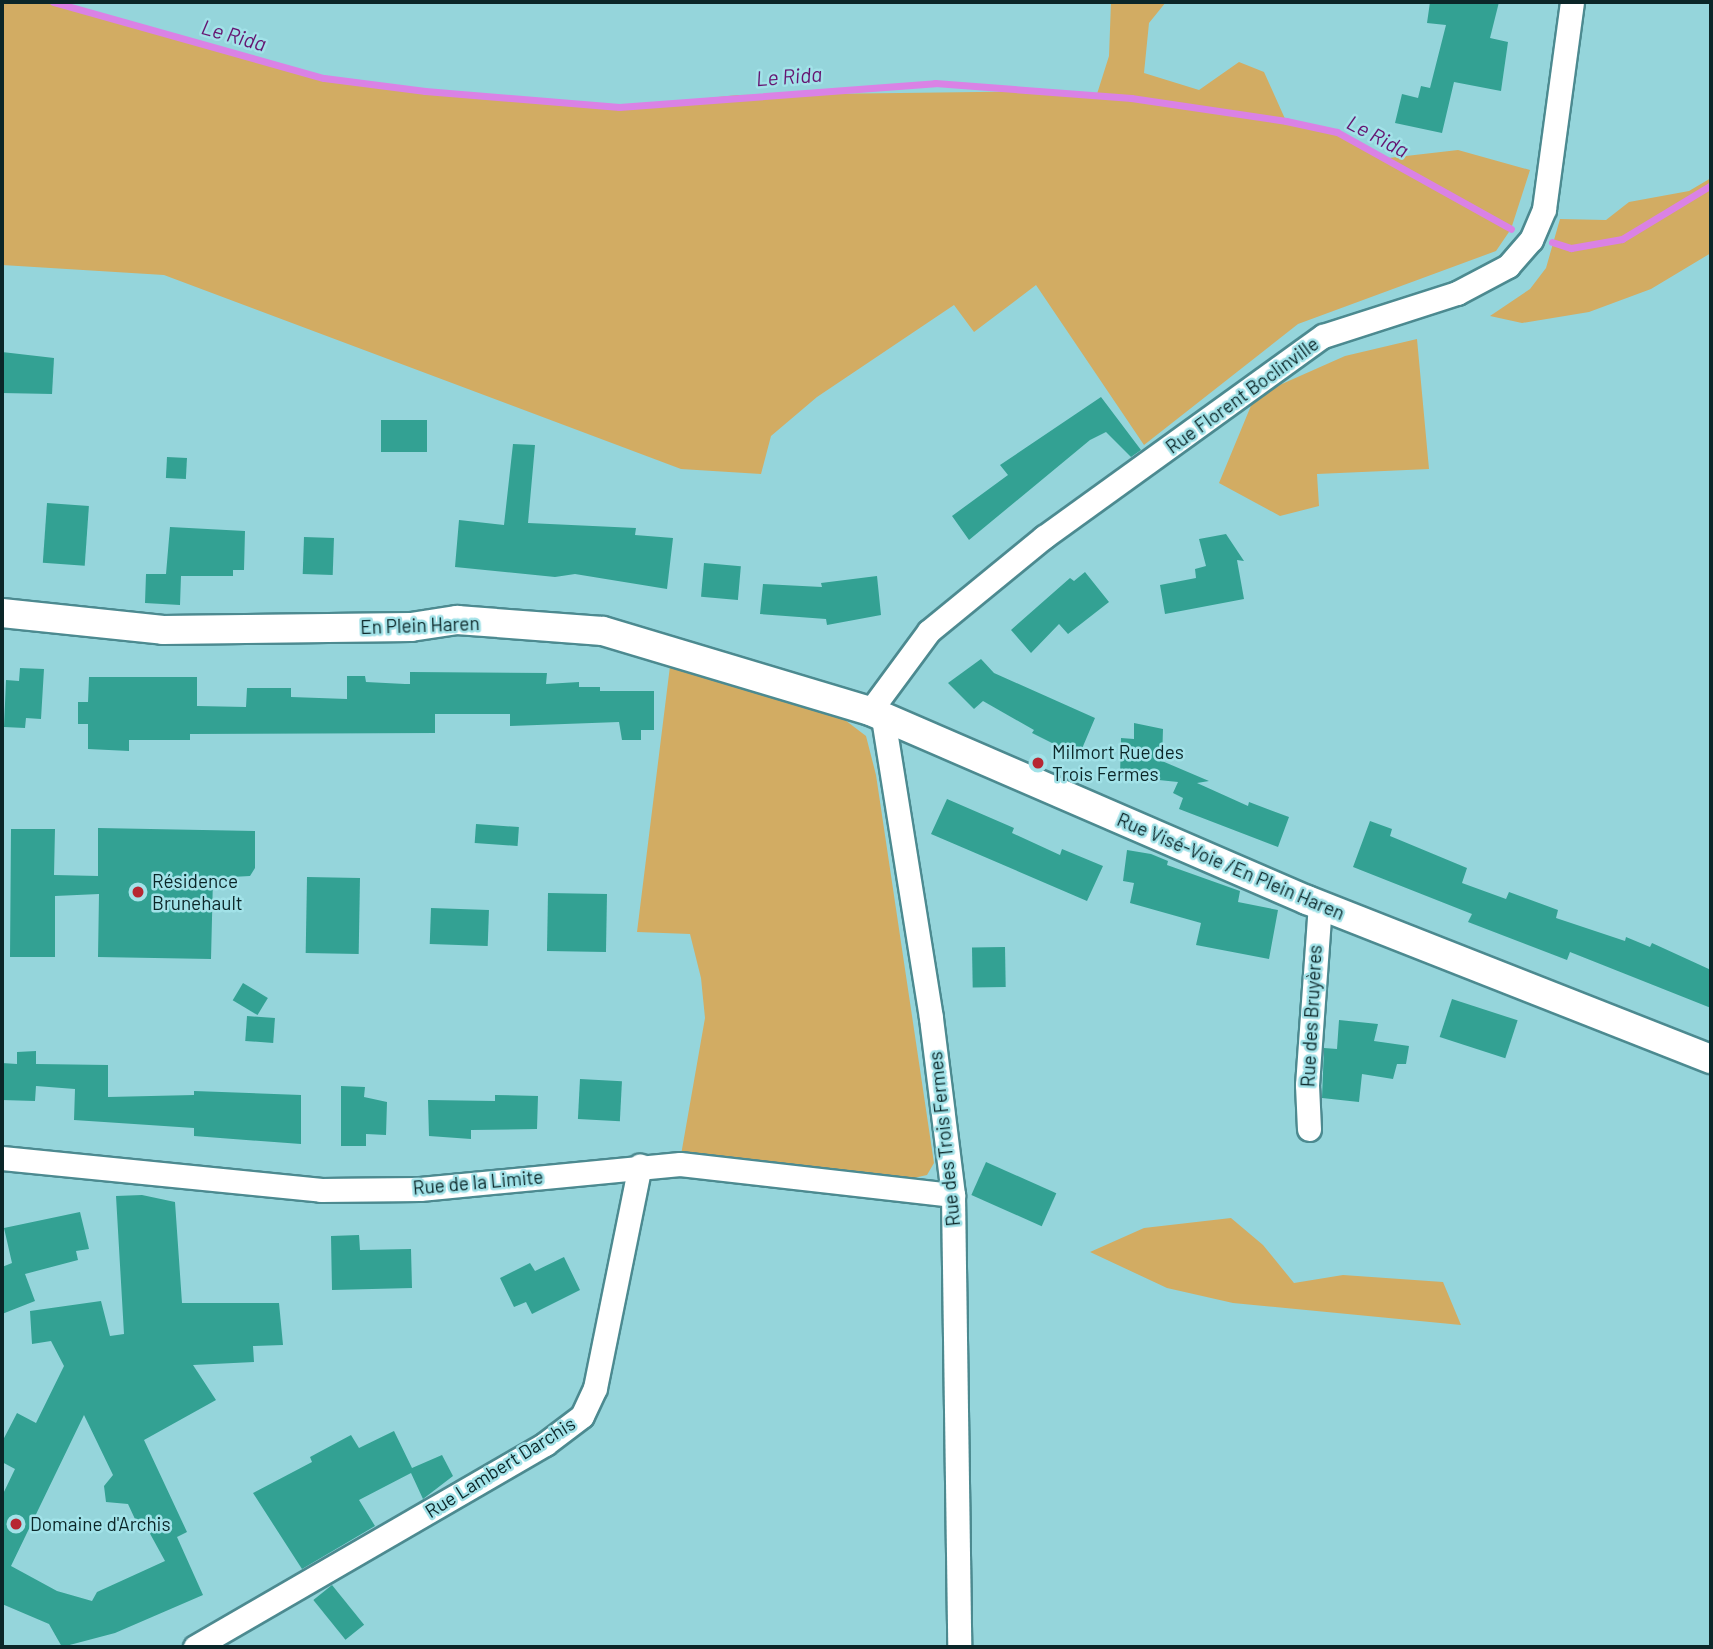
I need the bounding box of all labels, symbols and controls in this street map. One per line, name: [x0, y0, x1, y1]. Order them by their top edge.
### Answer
water label: Le Rida: [199, 14, 269, 56]
water label: Le Rida: [755, 61, 823, 91]
water label: Le Rida: [1343, 109, 1413, 163]
street label: Rue Florent Boclinville: [1161, 332, 1323, 458]
street label: En Plein Haren: [360, 612, 480, 638]
place label: Milmort Rue des Trois Fermes: [1052, 741, 1184, 785]
marker: Milmort Rue des Trois Fermes: [1030, 755, 1046, 771]
street label: Rue Visé-Voie /En Plein Haren: [1114, 808, 1348, 924]
place label: Résidence Brunehault: [152, 870, 243, 914]
marker: Résidence Brunehault: [130, 884, 146, 900]
street label: Rue des Bruyères: [1296, 944, 1326, 1088]
street label: Rue des Trois Fermes: [923, 1051, 965, 1227]
street label: Rue de la Limite: [412, 1165, 544, 1199]
street label: Rue Lambert Darchis: [421, 1412, 579, 1522]
place label: Domaine d'Archis: [30, 1513, 171, 1535]
marker: Domaine d'Archis: [8, 1516, 24, 1532]

